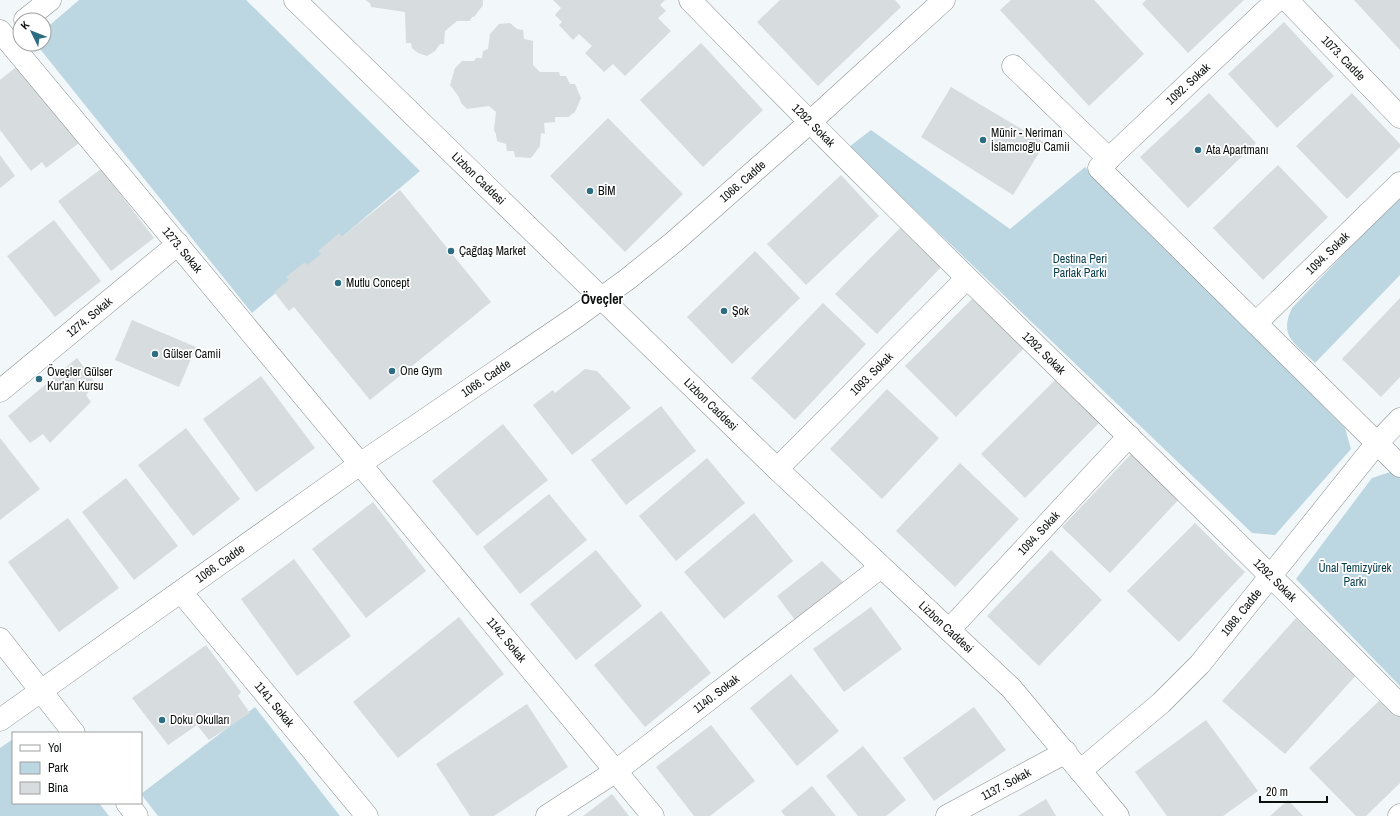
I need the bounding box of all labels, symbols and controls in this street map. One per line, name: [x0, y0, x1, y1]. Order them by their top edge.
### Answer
north arrow: [12, 12, 52, 52]
text: K: [17, 18, 32, 32]
street label: 1073. Cadde: [1318, 32, 1369, 84]
street label: 1092. Sokak: [1163, 59, 1214, 109]
street label: 1292. Sokak: [788, 100, 839, 151]
place label: Münir - Neriman İslamcıoğlu Camii: [991, 125, 1070, 155]
marker: Münir - Neriman İslamcıoğlu Camii: [978, 135, 988, 145]
place label: Ata Apartmanı: [1205, 142, 1268, 158]
marker: Ata Apartmanı: [1193, 145, 1203, 155]
street label: Lizbon Caddesi: [448, 149, 509, 208]
street label: 1066. Cadde: [716, 157, 769, 206]
place label: BİM: [598, 183, 616, 199]
marker: BİM: [585, 186, 595, 196]
street label: 1273. Sokak: [159, 224, 206, 276]
street label: 1094. Sokak: [1302, 228, 1353, 278]
place label: Çağdaş Market: [459, 243, 526, 259]
marker: Çağdaş Market: [446, 246, 456, 256]
park label: Destina Peri Parlak Parkı: [1053, 251, 1107, 281]
place label: Mutlu Concept: [346, 275, 410, 291]
marker: Mutlu Concept: [333, 278, 343, 288]
district label: Öveçler: [581, 290, 624, 308]
street label: 1274. Sokak: [63, 293, 116, 341]
place label: Şok: [732, 303, 749, 319]
marker: Şok: [719, 306, 729, 316]
street label: 1292. Sokak: [1019, 328, 1069, 378]
place label: Gülser Camii: [163, 346, 221, 362]
marker: Gülser Camii: [150, 349, 160, 359]
street label: 1093. Sokak: [846, 349, 897, 399]
street label: 1066. Cadde: [458, 356, 514, 401]
place label: Öveçler Gülser Kur'an Kursu: [47, 363, 113, 394]
place label: One Gym: [400, 363, 442, 379]
marker: One Gym: [387, 366, 397, 376]
marker: Öveçler Gülser Kur'an Kursu: [34, 374, 44, 384]
street label: Lizbon Caddesi: [680, 375, 741, 434]
street label: 1094. Sokak: [1014, 508, 1063, 559]
street label: 1066. Cadde: [192, 541, 248, 586]
street label: 1292. Sokak: [1250, 555, 1300, 605]
park label: Ünal Temizyürek Parkı: [1318, 559, 1392, 590]
street label: 1088. Cadde: [1217, 585, 1265, 639]
street label: Lizbon Caddesi: [915, 598, 977, 657]
street label: 1142. Sokak: [483, 614, 530, 666]
street label: 1140. Sokak: [690, 671, 743, 717]
street label: 1141. Sokak: [251, 678, 298, 730]
place label: Doku Okulları: [170, 712, 230, 728]
marker: Doku Okulları: [157, 715, 167, 725]
legend: [12, 732, 142, 804]
text: Yol: [48, 740, 61, 756]
text: Park: [48, 760, 68, 776]
street label: 1137. Sokak: [978, 764, 1034, 804]
scale bar: [1260, 778, 1327, 804]
text: Bina: [48, 780, 69, 796]
text: 20 m: [1266, 784, 1288, 800]

